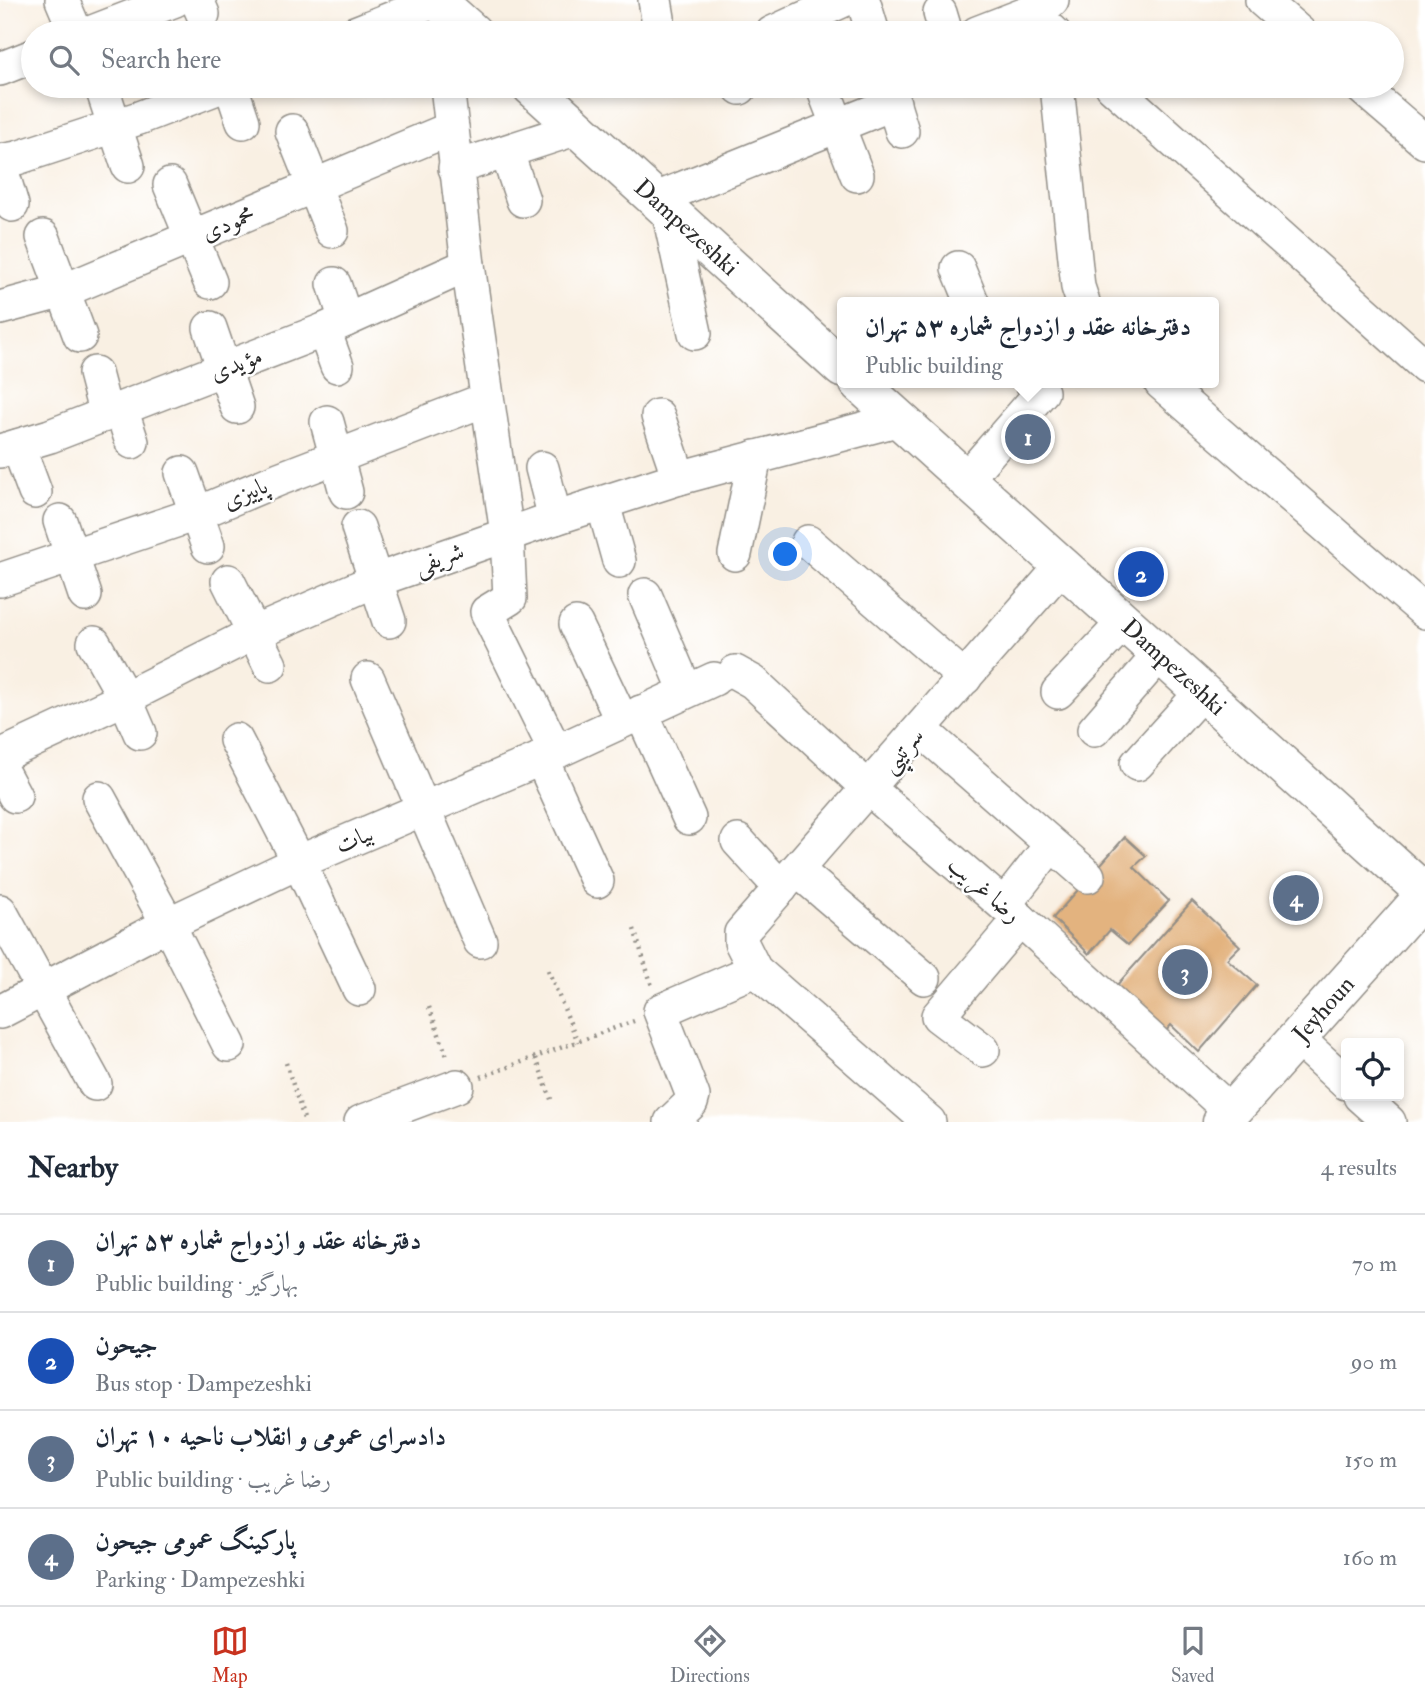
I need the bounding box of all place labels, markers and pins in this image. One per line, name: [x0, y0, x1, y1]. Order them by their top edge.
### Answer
pin: 1: [1005, 411, 1051, 463]
pin: 2: [1118, 548, 1164, 600]
pin: 4: [1273, 872, 1319, 924]
pin: 3: [1162, 946, 1208, 998]

